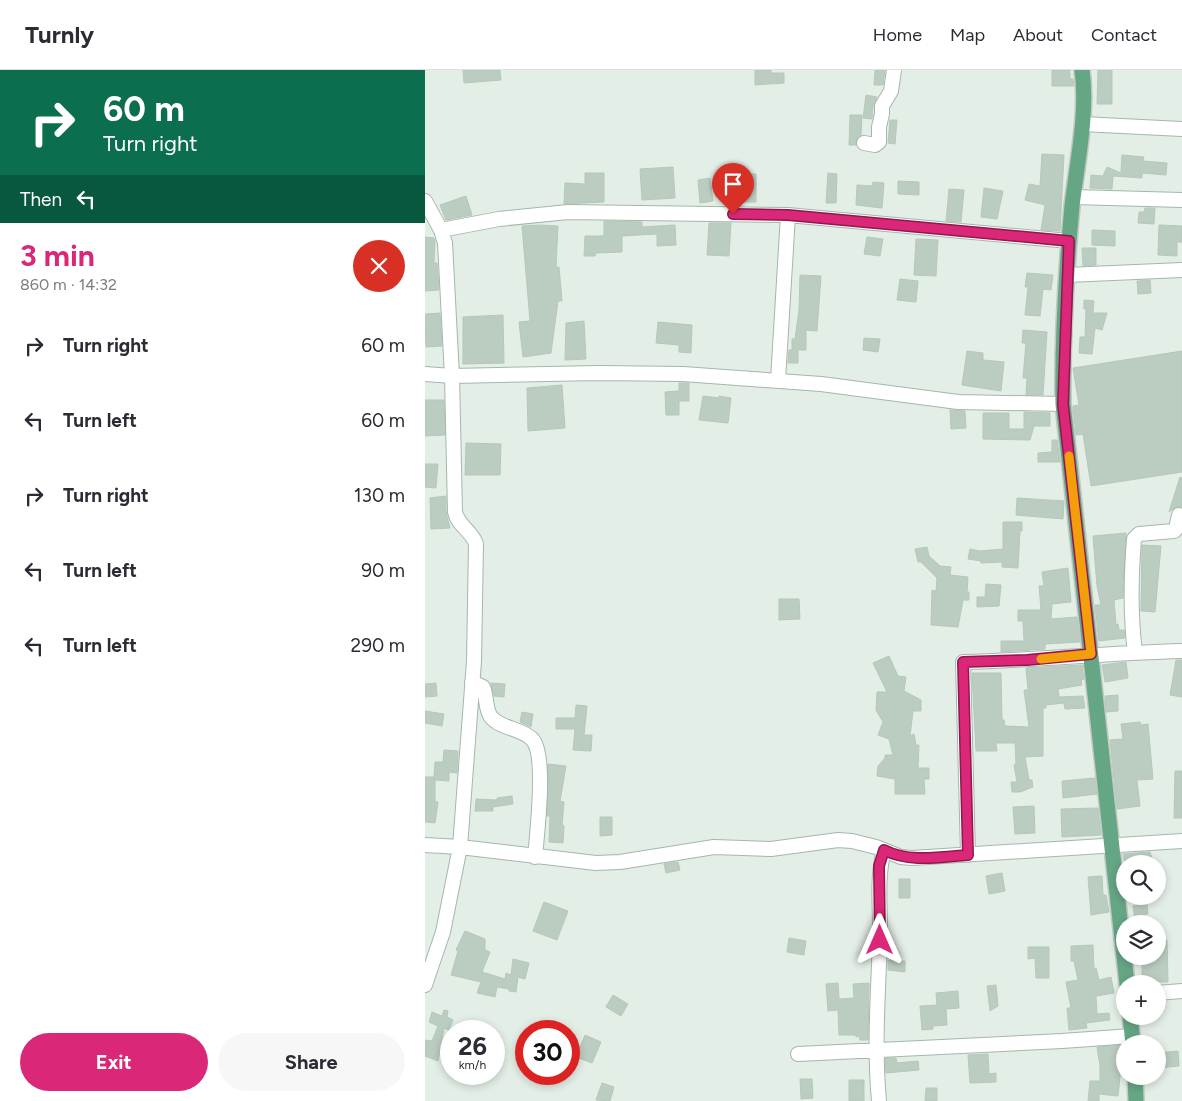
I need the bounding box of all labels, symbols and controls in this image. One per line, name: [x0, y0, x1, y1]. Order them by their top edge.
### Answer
text: Turnly: [25, 20, 94, 49]
text: Home: [873, 24, 922, 46]
text: Map: [950, 24, 985, 46]
text: About: [1013, 24, 1063, 46]
text: Contact: [1091, 24, 1157, 46]
text: 60 m: [103, 88, 185, 130]
icon: right: [20, 90, 85, 155]
text: Turn right: [103, 130, 198, 157]
pin: [712, 163, 754, 214]
icon: arrive: [719, 170, 747, 198]
icon: left: [72, 185, 100, 213]
text: Then: [20, 188, 62, 211]
text: 3 min: [20, 237, 95, 274]
button: close: [353, 240, 405, 292]
text: 860 m · 14:32: [20, 275, 117, 294]
icon: right: [20, 332, 48, 360]
text: Turn right: [63, 334, 149, 357]
text: 60 m: [361, 334, 405, 357]
icon: left: [20, 407, 48, 435]
text: Turn left: [63, 409, 137, 432]
text: 60 m: [361, 409, 405, 432]
icon: right: [20, 482, 48, 510]
text: Turn right: [63, 484, 149, 507]
text: 130 m: [354, 484, 405, 507]
icon: left: [20, 557, 48, 585]
text: Turn left: [63, 559, 137, 582]
text: 90 m: [361, 559, 405, 582]
icon: left: [20, 632, 48, 660]
text: Turn left: [63, 634, 137, 657]
text: 290 m: [351, 634, 405, 657]
map controls: [1116, 855, 1166, 1085]
button: search: [1116, 855, 1166, 905]
position arrow: [853, 913, 905, 965]
button: layers: [1116, 915, 1166, 965]
button: +: [1116, 975, 1166, 1025]
speed limit sign: 30: [515, 1020, 580, 1085]
text: 26: [458, 1031, 487, 1061]
button: Exit: [20, 1033, 208, 1091]
button: Share: [218, 1033, 405, 1091]
button: −: [1116, 1035, 1166, 1085]
text: km/h: [459, 1058, 486, 1072]

